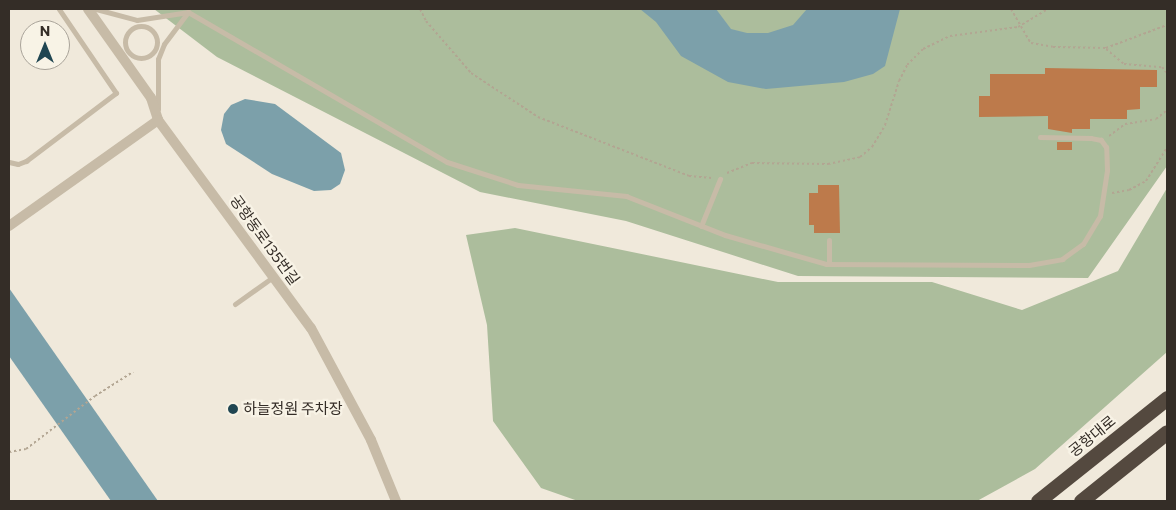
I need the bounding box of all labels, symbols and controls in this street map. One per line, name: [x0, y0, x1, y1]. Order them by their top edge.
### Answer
north arrow: [20, 20, 70, 70]
text: N: [40, 22, 50, 39]
street label: 공항동로135번길: [226, 192, 304, 288]
place label: 하늘정원 주차장: [243, 400, 342, 418]
marker: 하늘정원 주차장: [227, 403, 239, 415]
street label: 공항대로: [1065, 412, 1119, 460]

